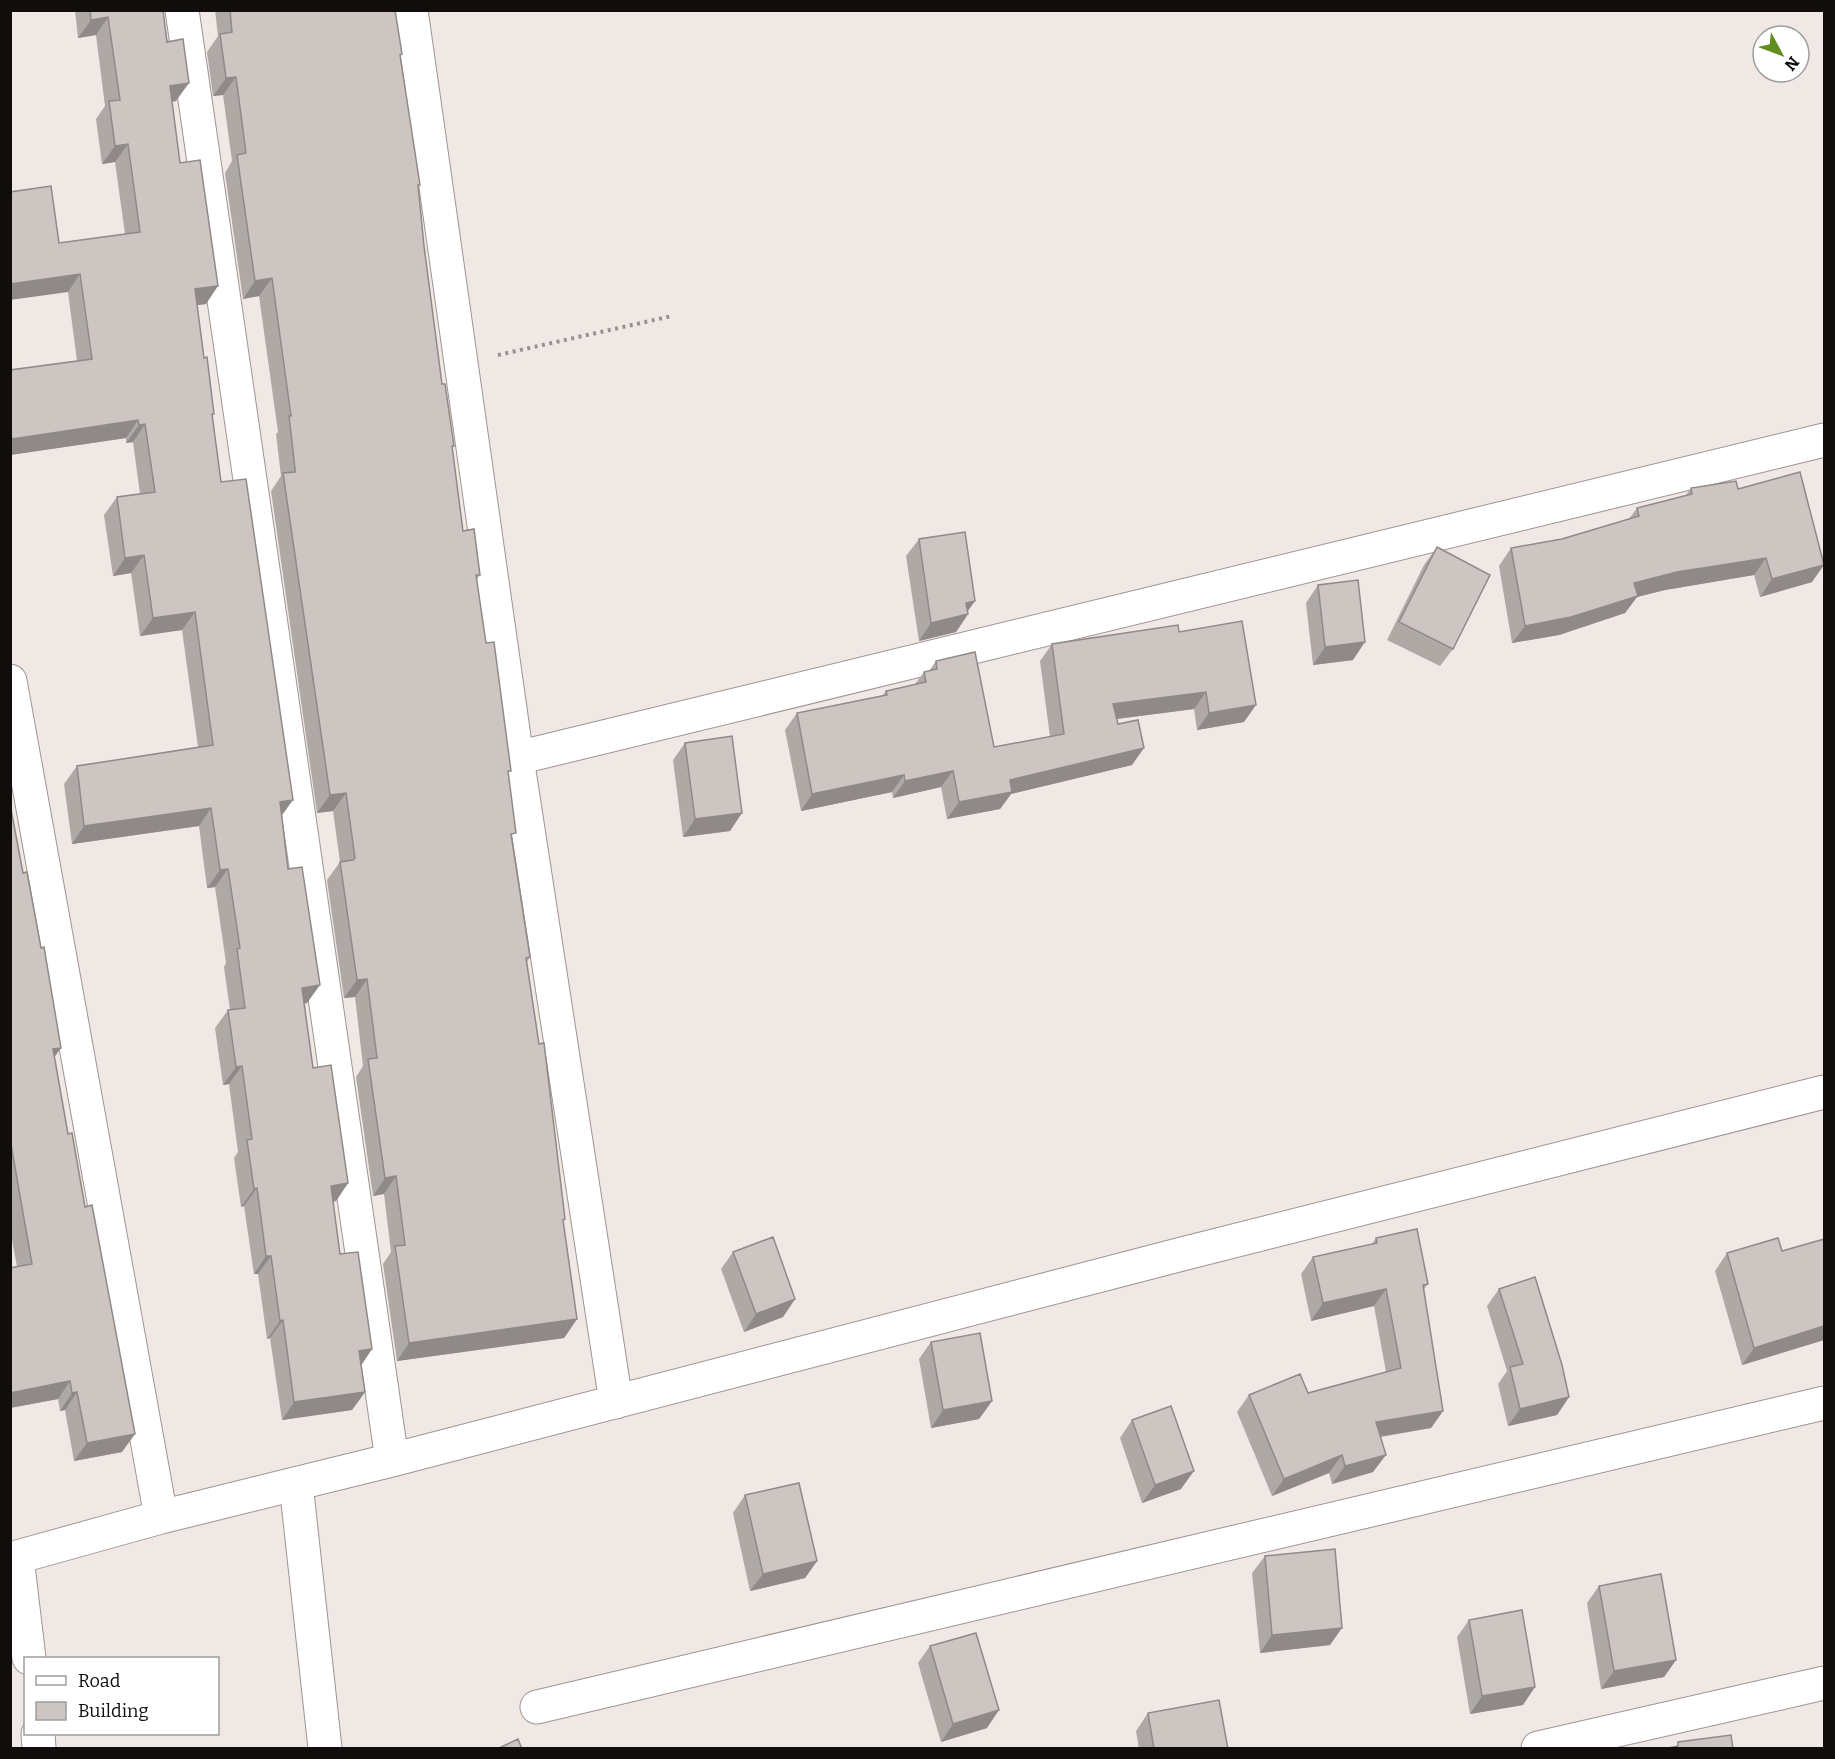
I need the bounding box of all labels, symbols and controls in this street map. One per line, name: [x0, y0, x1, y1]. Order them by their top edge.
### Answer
north arrow: [1751, 24, 1811, 84]
text: N: [1781, 53, 1803, 74]
legend: [24, 1657, 219, 1735]
text: Road: [78, 1670, 121, 1692]
text: Building: [78, 1700, 149, 1722]

